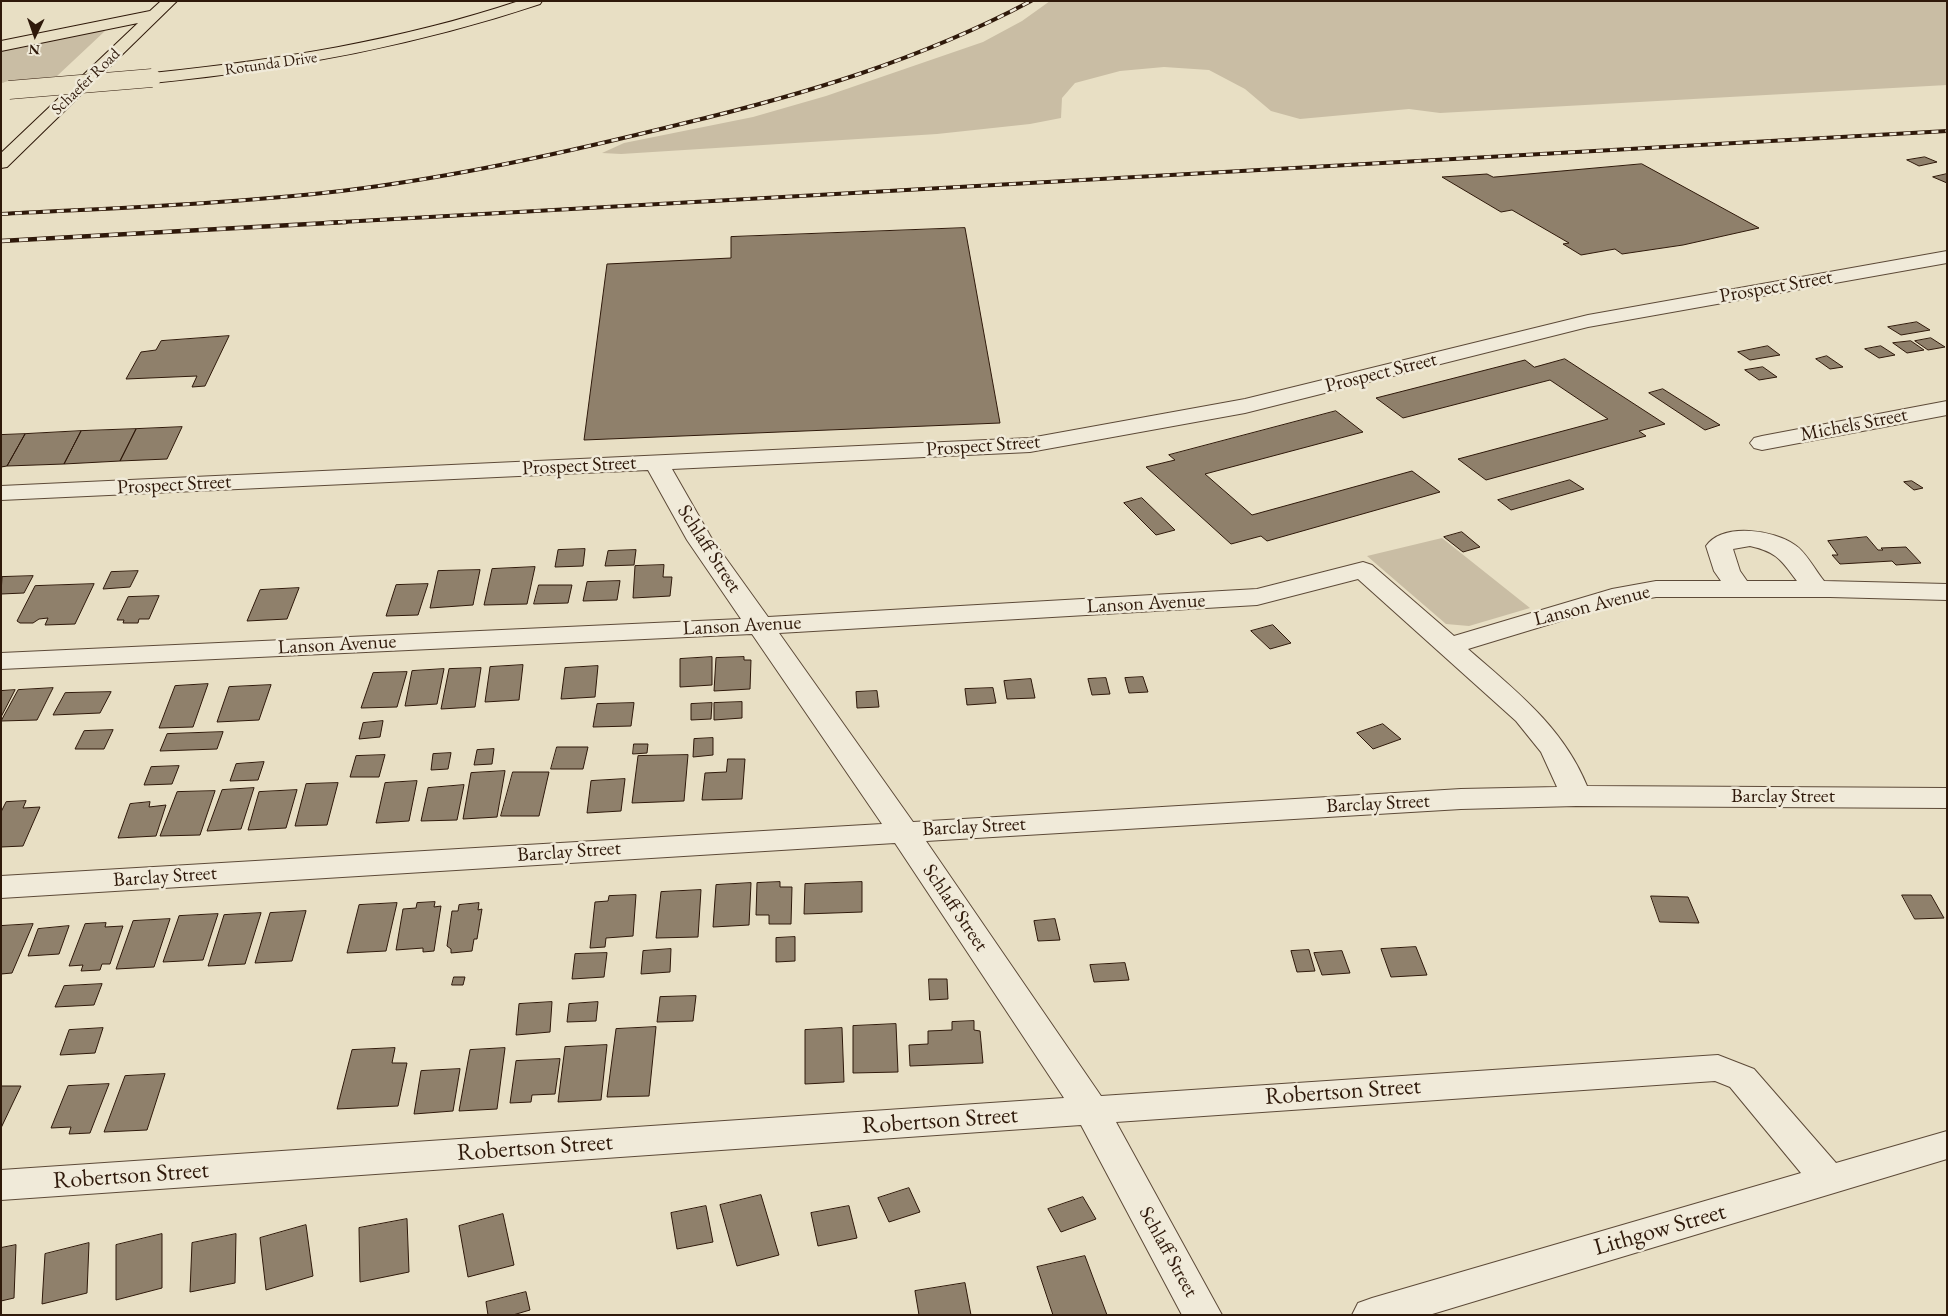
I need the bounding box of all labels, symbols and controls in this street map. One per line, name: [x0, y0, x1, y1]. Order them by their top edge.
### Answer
north arrow: [10, 10, 60, 60]
text: N: [28, 41, 40, 59]
street label: Schaefer Road: [48, 45, 124, 119]
street label: Rotunda Drive: [224, 48, 318, 80]
street label: Prospect Street: [1718, 265, 1834, 309]
street label: Prospect Street: [1323, 348, 1439, 398]
street label: Michels Street: [1799, 403, 1909, 447]
street label: Prospect Street: [925, 430, 1041, 462]
street label: Prospect Street: [521, 451, 637, 481]
street label: Prospect Street: [116, 470, 232, 500]
street label: Schlaff Street: [672, 501, 746, 597]
street label: Lanson Avenue: [1532, 580, 1652, 632]
street label: Lanson Avenue: [1086, 589, 1206, 619]
street label: Lanson Avenue: [682, 611, 802, 641]
street label: Lanson Avenue: [277, 630, 397, 660]
street label: Barclay Street: [1731, 785, 1835, 809]
street label: Barclay Street: [1326, 789, 1430, 819]
street label: Barclay Street: [922, 812, 1026, 842]
street label: Barclay Street: [516, 836, 622, 868]
street label: Schlaff Street: [917, 860, 993, 956]
street label: Barclay Street: [112, 861, 218, 893]
street label: Robertson Street: [1264, 1072, 1422, 1112]
street label: Robertson Street: [861, 1101, 1019, 1141]
street label: Robertson Street: [456, 1128, 614, 1168]
street label: Robertson Street: [52, 1156, 210, 1196]
street label: Lithgow Street: [1591, 1197, 1729, 1263]
street label: Schlaff Street: [1133, 1202, 1203, 1302]

